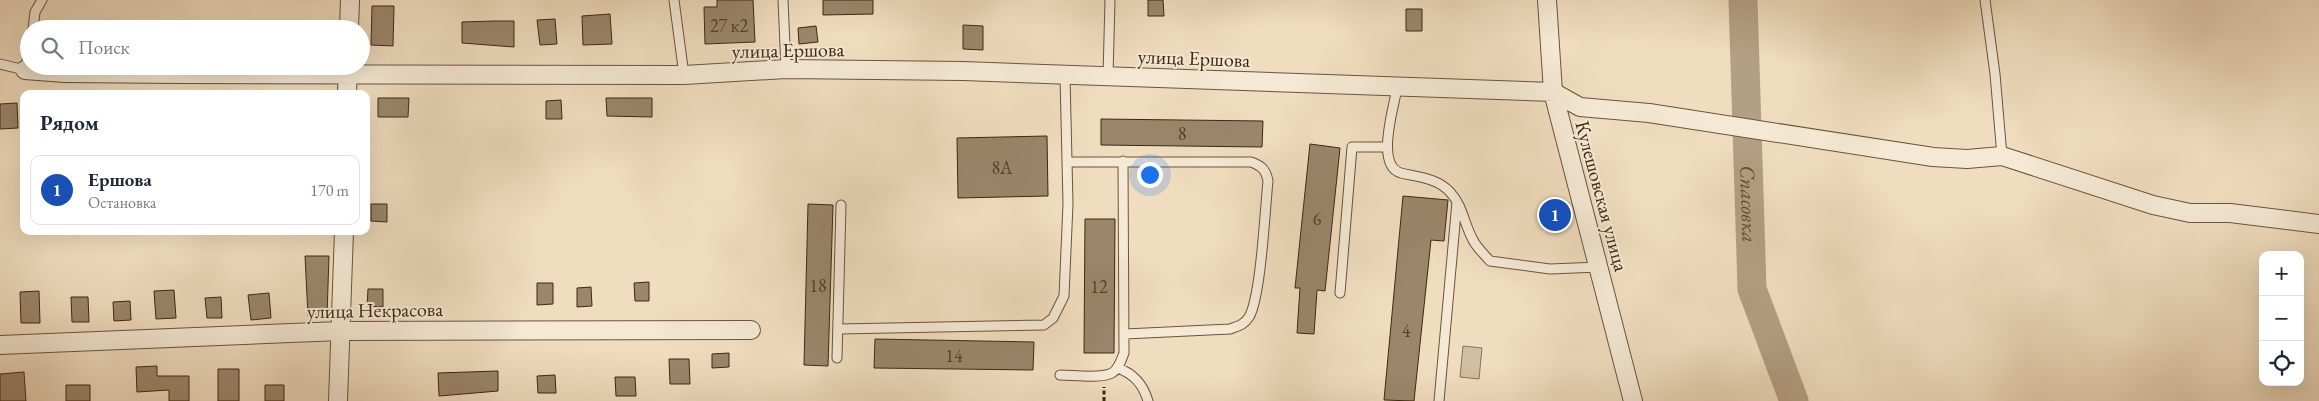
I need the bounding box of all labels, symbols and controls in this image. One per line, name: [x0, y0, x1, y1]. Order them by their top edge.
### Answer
house number: 27 к2: [710, 14, 748, 37]
search box: [20, 20, 370, 75]
icon: search: [38, 34, 66, 62]
text: Поиск: [78, 35, 130, 60]
street label: улица Ершова: [732, 36, 845, 64]
street label: улица Ершова: [1137, 43, 1251, 73]
text: Рядом: [40, 109, 99, 136]
street label: Кулешовская улица: [1569, 118, 1635, 274]
house number: 8: [1178, 122, 1186, 145]
house number: 8А: [991, 156, 1013, 179]
your location: [1137, 162, 1163, 188]
water label: Спасовка: [1735, 165, 1764, 243]
text: Ершова: [88, 167, 152, 192]
text: 1: [53, 180, 61, 201]
text: 170 m: [310, 180, 349, 201]
text: Остановка: [88, 192, 157, 213]
pin: 1: [1539, 196, 1571, 234]
house number: 6: [1313, 207, 1322, 230]
map controls: [2259, 251, 2304, 386]
button: +: [2259, 251, 2304, 296]
house number: 18: [809, 274, 827, 297]
house number: 12: [1090, 275, 1108, 298]
street label: улица Некрасова: [307, 296, 443, 324]
button: −: [2259, 296, 2304, 341]
house number: 4: [1402, 319, 1411, 342]
button: locate: [2259, 341, 2304, 386]
house number: 14: [945, 344, 963, 367]

